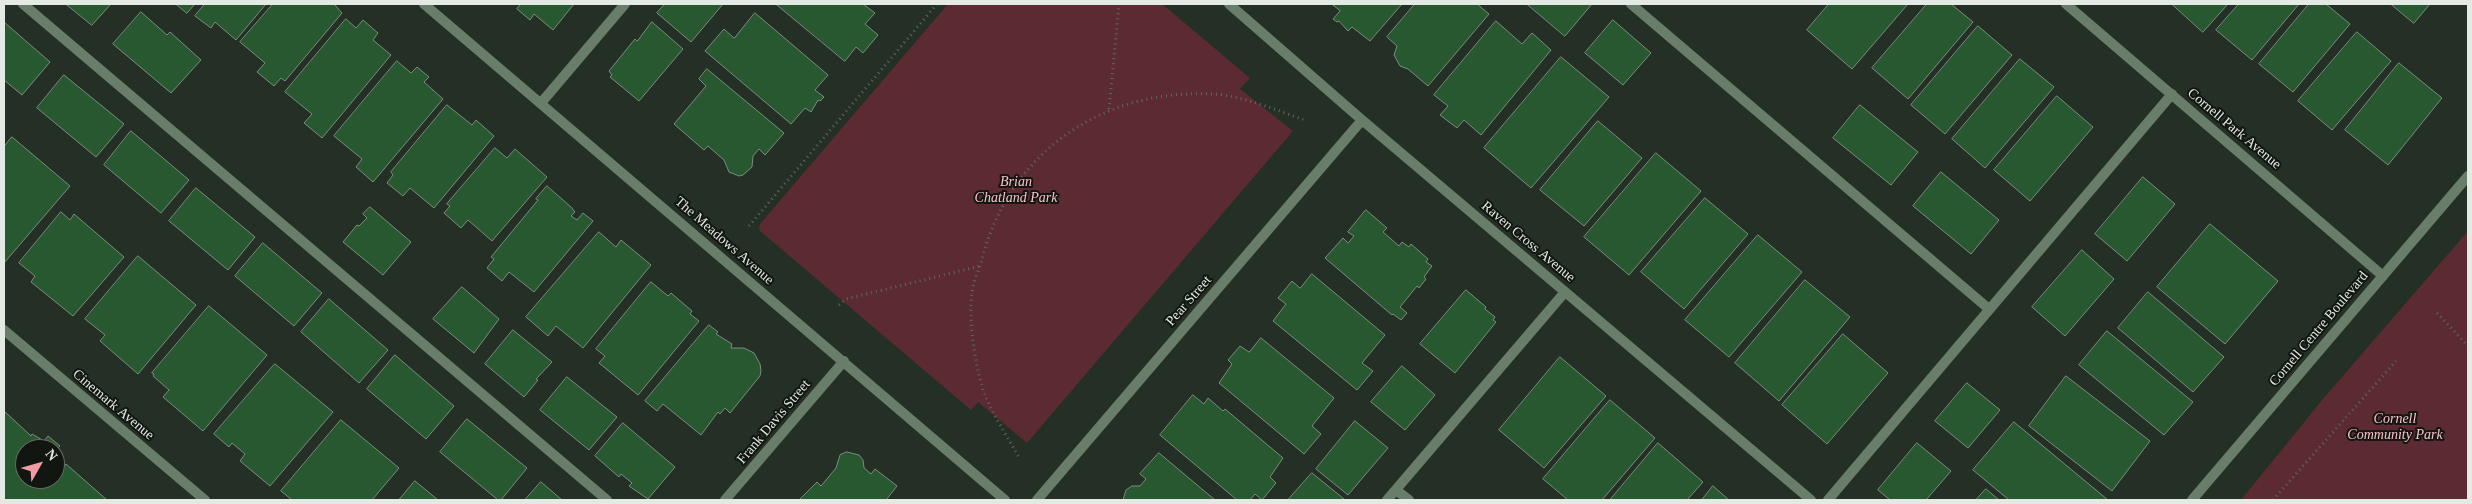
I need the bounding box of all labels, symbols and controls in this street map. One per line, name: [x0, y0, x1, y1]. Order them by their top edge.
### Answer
street label: Cornell Park Avenue: [2184, 85, 2284, 173]
park label: Brian Chatland Park: [975, 174, 1057, 206]
street label: The Meadows Avenue: [671, 193, 777, 289]
street label: Raven Cross Avenue: [1478, 198, 1578, 286]
street label: Cornell Centre Boulevard: [2266, 268, 2372, 390]
street label: Pear Street: [1163, 272, 1215, 330]
street label: Cinemark Avenue: [69, 366, 157, 444]
street label: Frank Davis Street: [734, 376, 814, 468]
park label: Cornell Community Park: [2347, 411, 2443, 444]
north arrow: [15, 439, 65, 489]
text: N: [42, 446, 60, 464]

